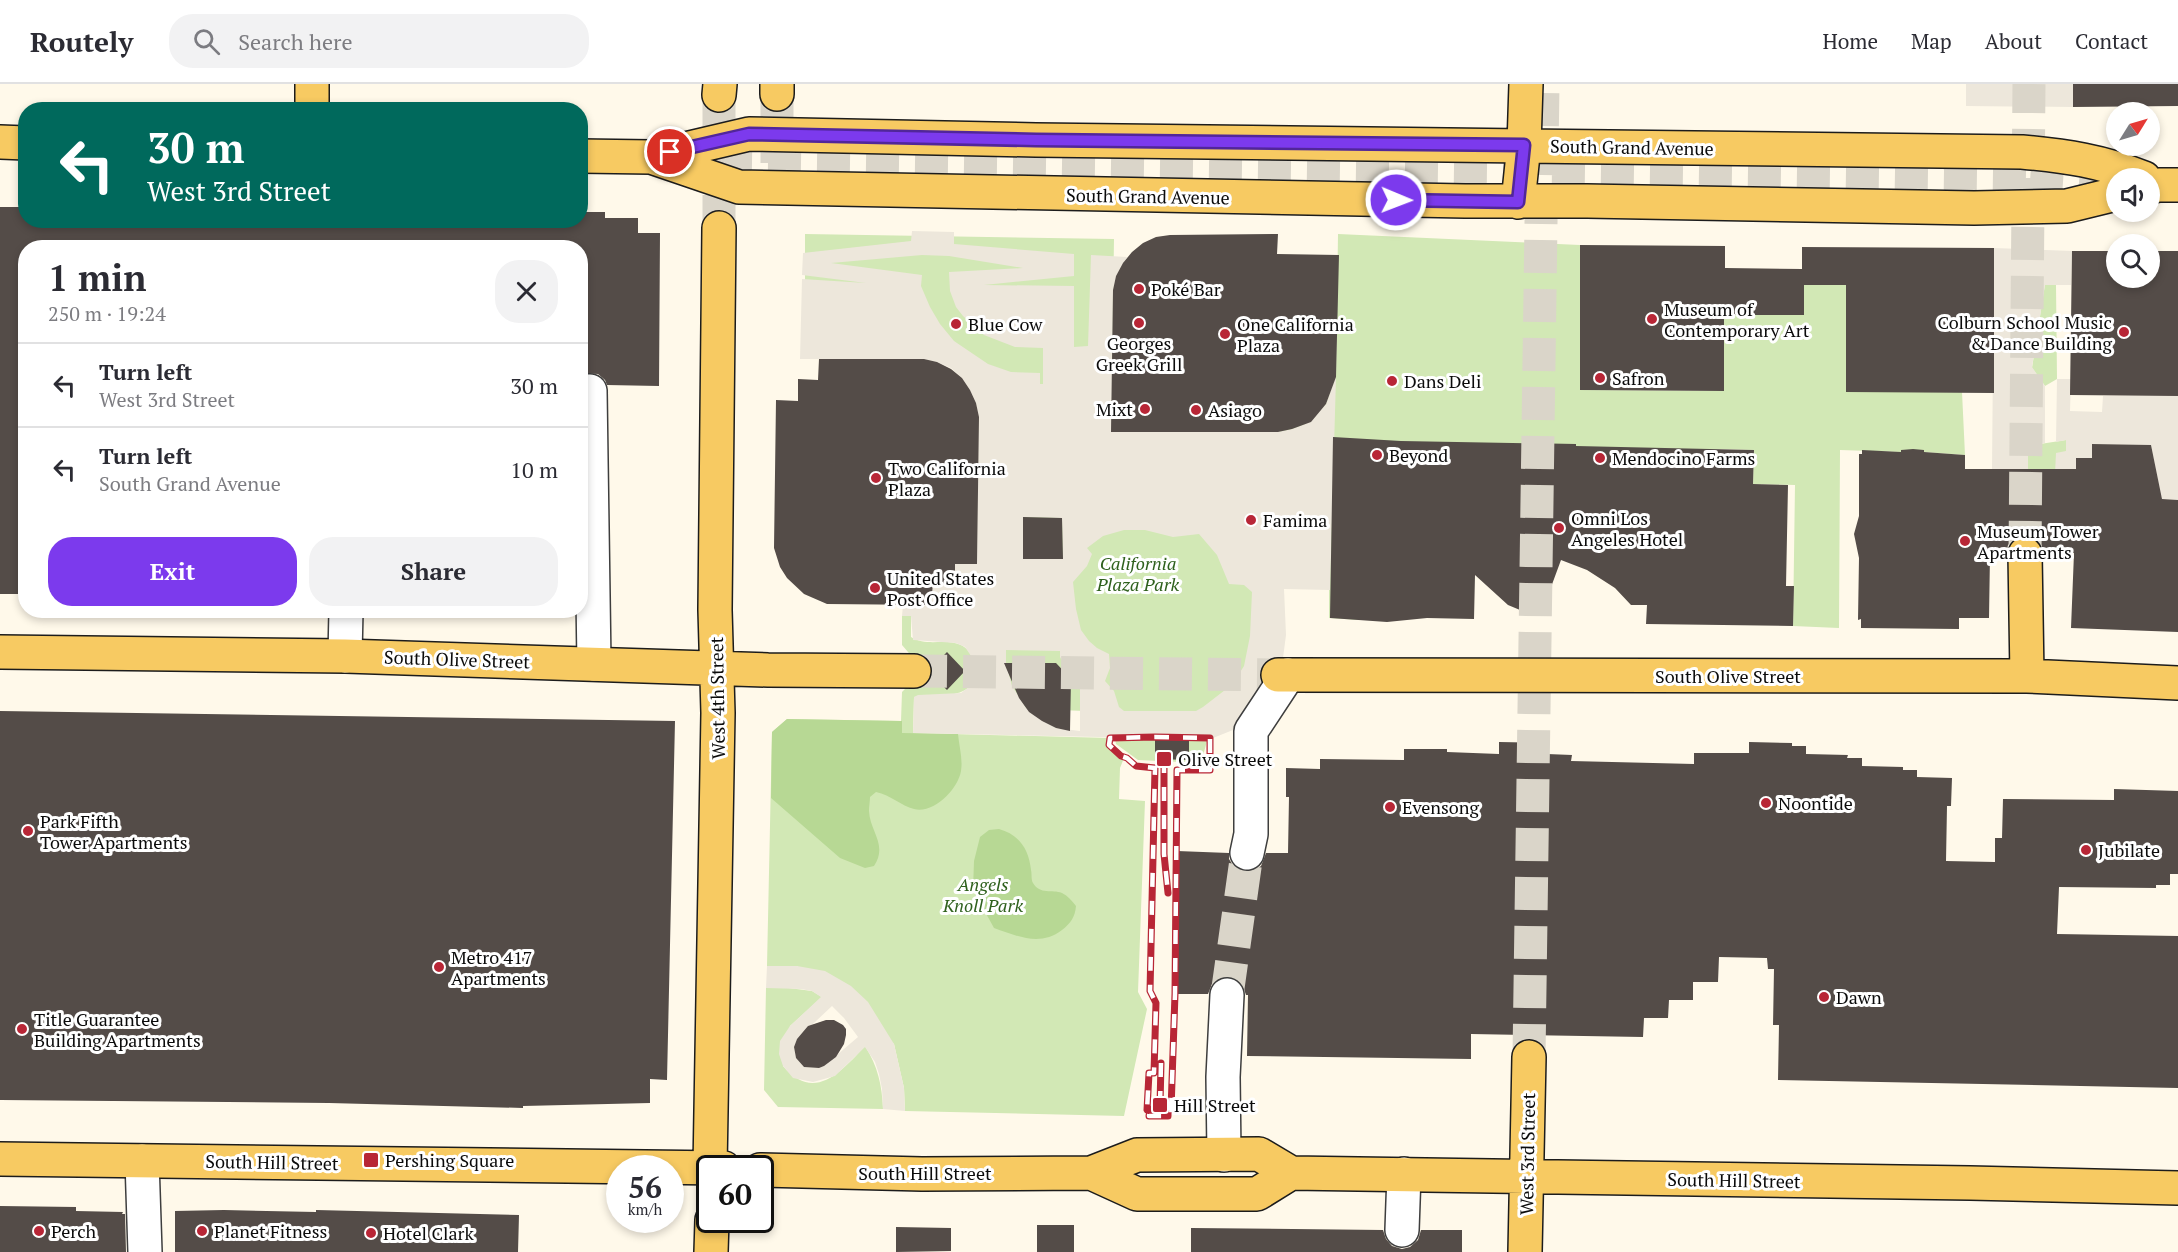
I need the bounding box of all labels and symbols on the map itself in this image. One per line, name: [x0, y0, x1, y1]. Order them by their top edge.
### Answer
north arrow: [2106, 102, 2160, 156]
pin: [644, 126, 695, 177]
street label: South Grand Avenue: [1550, 134, 1714, 160]
position arrow: [1364, 168, 1428, 232]
street label: South Grand Avenue: [1066, 183, 1230, 209]
place label: Poké Bar: [1151, 277, 1221, 301]
marker: Poké Bar: [1132, 282, 1146, 296]
place label: Museum of Contemporary Art: [1664, 297, 1810, 342]
place label: Colburn School Music & Dance Building: [1938, 310, 2113, 355]
place label: Blue Cow: [968, 312, 1043, 336]
place label: One California Plaza: [1237, 312, 1354, 357]
marker: Museum of Contemporary Art: [1645, 312, 1659, 326]
marker: Georges Greek Grill: [1132, 316, 1146, 330]
marker: Blue Cow: [949, 317, 963, 331]
marker: Colburn School Music & Dance Building: [2117, 325, 2131, 339]
marker: One California Plaza: [1218, 327, 1232, 341]
place label: Georges Greek Grill: [1096, 331, 1182, 376]
place label: Safron: [1612, 366, 1665, 390]
place label: Dans Deli: [1404, 369, 1481, 393]
marker: Safron: [1593, 371, 1607, 385]
marker: Dans Deli: [1385, 374, 1399, 388]
place label: Mixt: [1096, 397, 1133, 421]
place label: Asiago: [1208, 398, 1262, 422]
marker: Mixt: [1138, 402, 1152, 416]
marker: Asiago: [1189, 403, 1203, 417]
place label: Beyond: [1389, 443, 1448, 467]
place label: Mendocino Farms: [1612, 446, 1755, 470]
marker: Beyond: [1370, 448, 1384, 462]
marker: Mendocino Farms: [1593, 451, 1607, 465]
place label: Two California Plaza: [888, 456, 1006, 501]
marker: Two California Plaza: [869, 471, 883, 485]
place label: Omni Los Angeles Hotel: [1571, 506, 1683, 551]
place label: Famima: [1263, 508, 1327, 532]
marker: Famima: [1244, 513, 1258, 527]
place label: Museum Tower Apartments: [1977, 519, 2099, 564]
marker: Omni Los Angeles Hotel: [1552, 521, 1566, 535]
marker: Museum Tower Apartments: [1958, 534, 1972, 548]
park label: California Plaza Park: [1096, 551, 1180, 596]
place label: United States Post Office: [887, 566, 994, 611]
marker: United States Post Office: [868, 581, 882, 595]
street label: West 4th Street: [704, 636, 730, 760]
street label: South Olive Street: [384, 644, 531, 674]
street label: South Olive Street: [1655, 664, 1801, 688]
place label: Olive Street: [1178, 747, 1273, 771]
marker: Olive Street: [1155, 750, 1173, 768]
place label: Noontide: [1778, 791, 1853, 815]
place label: Evensong: [1402, 795, 1479, 819]
marker: Noontide: [1759, 796, 1773, 810]
marker: Evensong: [1383, 800, 1397, 814]
place label: Park Fifth Tower Apartments: [40, 809, 188, 854]
marker: Park Fifth Tower Apartments: [21, 824, 35, 838]
place label: Jubilate: [2098, 838, 2160, 862]
marker: Jubilate: [2079, 843, 2093, 857]
park label: Angels Knoll Park: [942, 872, 1023, 917]
place label: Metro 417 Apartments: [451, 945, 546, 990]
marker: Metro 417 Apartments: [432, 960, 446, 974]
place label: Dawn: [1836, 985, 1882, 1009]
marker: Dawn: [1817, 990, 1831, 1004]
place label: Title Guarantee Building Apartments: [34, 1007, 201, 1052]
marker: Title Guarantee Building Apartments: [15, 1022, 29, 1036]
street label: West 3rd Street: [1514, 1092, 1540, 1215]
place label: Hill Street: [1174, 1093, 1256, 1117]
marker: Hill Street: [1151, 1096, 1169, 1114]
place label: Pershing Square: [385, 1148, 514, 1172]
street label: South Hill Street: [205, 1149, 339, 1175]
marker: Pershing Square: [362, 1151, 380, 1169]
speed limit sign: 60: [696, 1155, 774, 1233]
street label: South Hill Street: [858, 1161, 992, 1185]
street label: South Hill Street: [1667, 1167, 1801, 1193]
place label: Perch: [51, 1219, 97, 1243]
place label: Planet Fitness: [214, 1219, 327, 1243]
place label: Hotel Clark: [383, 1221, 474, 1245]
marker: Perch: [32, 1224, 46, 1238]
marker: Planet Fitness: [195, 1224, 209, 1238]
marker: Hotel Clark: [364, 1226, 378, 1240]

